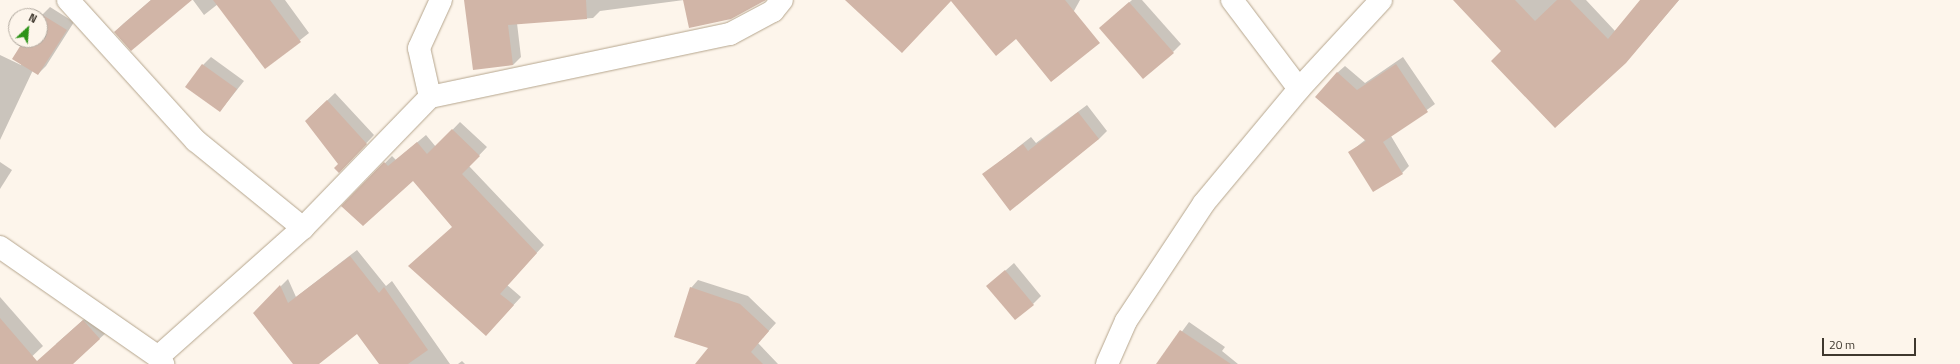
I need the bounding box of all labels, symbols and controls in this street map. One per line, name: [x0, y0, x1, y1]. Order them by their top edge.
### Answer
north arrow: [8, 8, 48, 48]
text: N: [26, 9, 40, 27]
scale bar: [1824, 330, 1918, 356]
text: 20 m: [1829, 335, 1855, 354]

